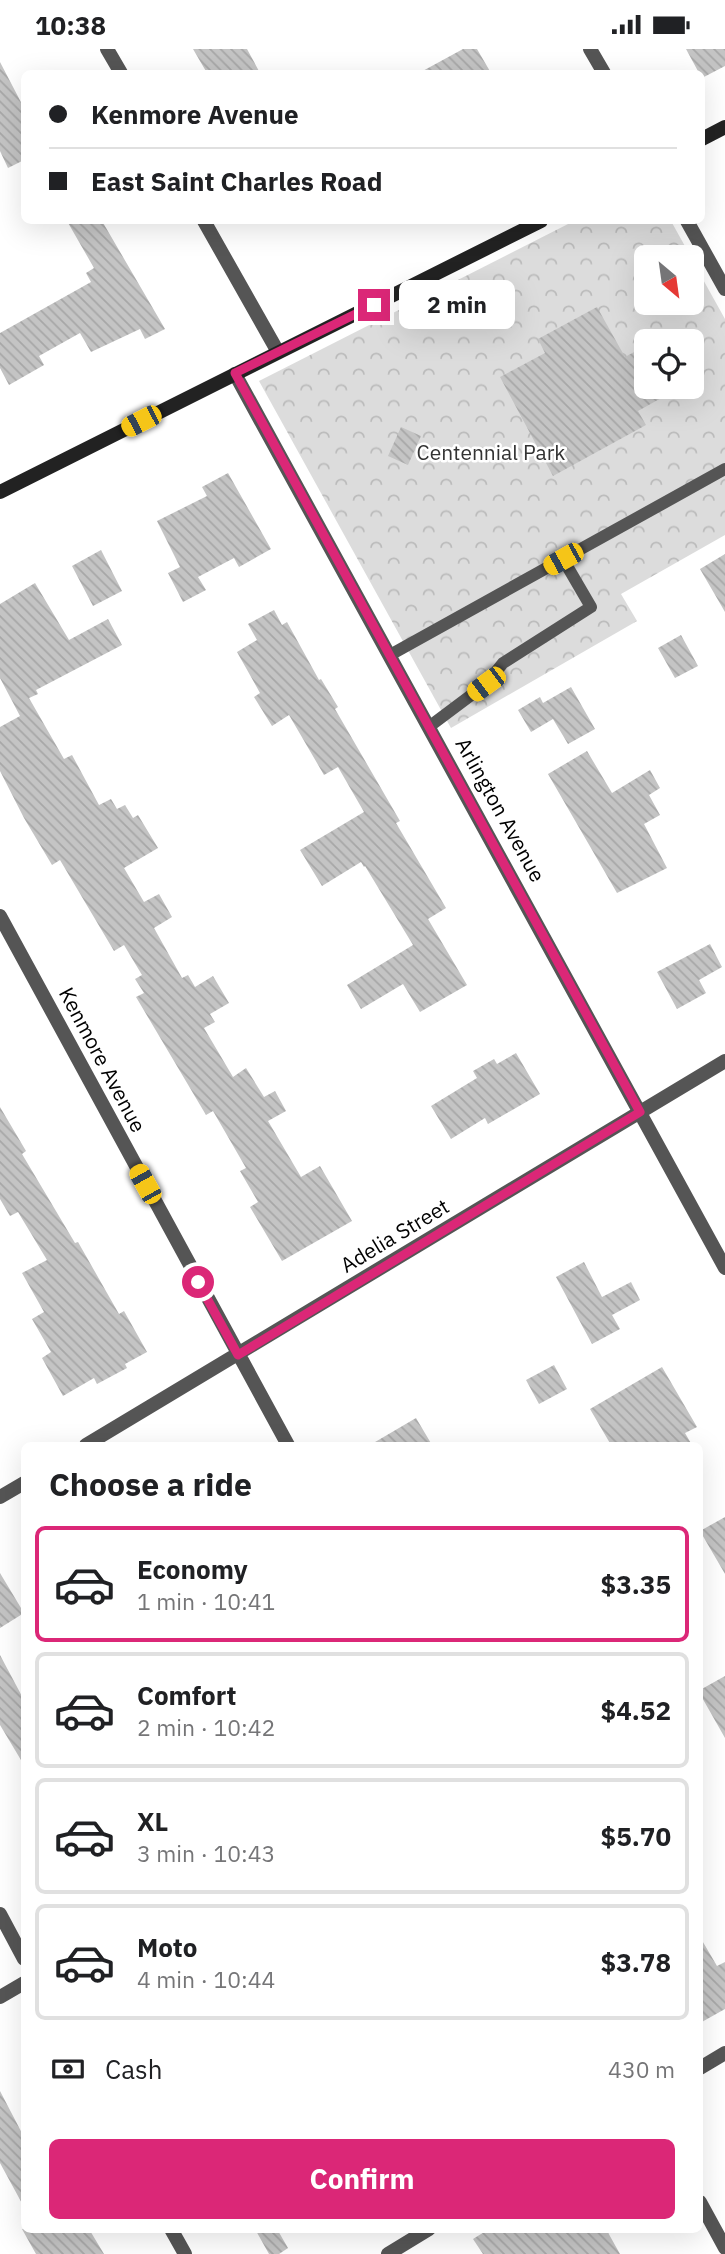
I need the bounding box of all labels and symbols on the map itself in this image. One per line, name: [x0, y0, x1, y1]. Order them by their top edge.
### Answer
north arrow: [634, 245, 704, 315]
callout: 2 min: [398, 281, 514, 329]
route end: [358, 289, 390, 321]
car: [118, 402, 165, 440]
park label: Centennial Park: [417, 438, 565, 466]
car: [540, 540, 587, 578]
car: [463, 663, 510, 705]
street label: Arlington Avenue: [450, 732, 552, 887]
street label: Kenmore Avenue: [53, 982, 153, 1137]
car: [126, 1161, 165, 1207]
street label: Adelia Street: [335, 1192, 454, 1279]
route start: [182, 1266, 214, 1298]

